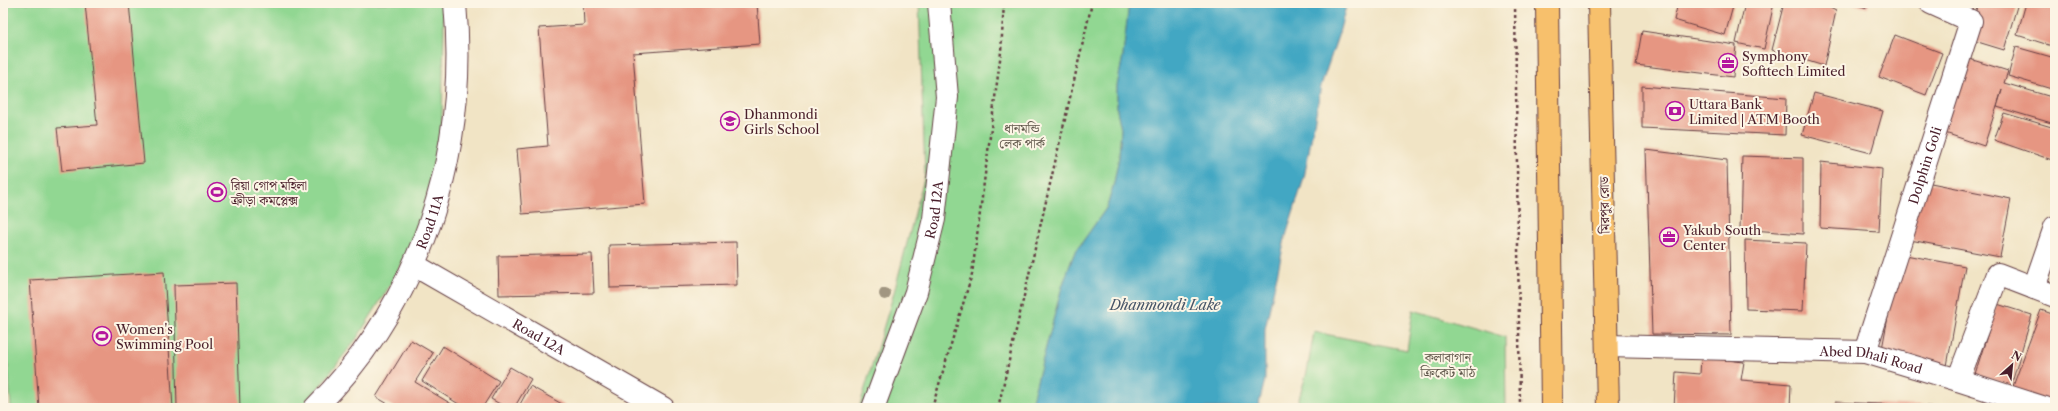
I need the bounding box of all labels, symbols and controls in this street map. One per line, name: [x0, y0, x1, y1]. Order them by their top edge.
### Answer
place label: Symphony Softtech Limited: [1742, 48, 1845, 79]
office icon: Symphony Softtech Limited: [1717, 52, 1739, 74]
place label: Uttara Bank Limited | ATM Booth: [1689, 96, 1820, 127]
bank icon: Uttara Bank Limited | ATM Booth: [1664, 100, 1686, 122]
place label: Dhanmondi Girls School: [744, 106, 820, 137]
school or university icon: Dhanmondi Girls School: [719, 110, 741, 132]
park label: ধানমন্ডি লেক পার্ক: [999, 120, 1046, 151]
street label: Dolphin Goli: [1905, 125, 1945, 206]
street label: মিরপুর রোড: [1595, 175, 1613, 235]
place label: রিয়া গোপ মহিলা ক্রীড়া কমপ্লেক্স: [230, 177, 307, 208]
street label: Road 12A: [921, 180, 946, 240]
sports icon: রিয়া গোপ মহিলা ক্রীড়া কমপ্লেক্স: [206, 181, 228, 203]
street label: Road 11A: [413, 192, 446, 251]
place label: Yakub South Center: [1682, 222, 1761, 253]
office icon: Yakub South Center: [1658, 226, 1680, 248]
water label: Dhanmondi Lake: [1109, 296, 1222, 314]
street label: Road 12A: [510, 315, 568, 358]
place label: Women's Swimming Pool: [115, 321, 213, 352]
sports icon: Women's Swimming Pool: [91, 325, 113, 347]
street label: Abed Dhali Road: [1818, 343, 1924, 377]
north arrow: [1992, 345, 2032, 385]
text: N: [2009, 348, 2024, 365]
park label: কলাবাগান ক্রিকেট মাঠ: [1419, 349, 1476, 380]

